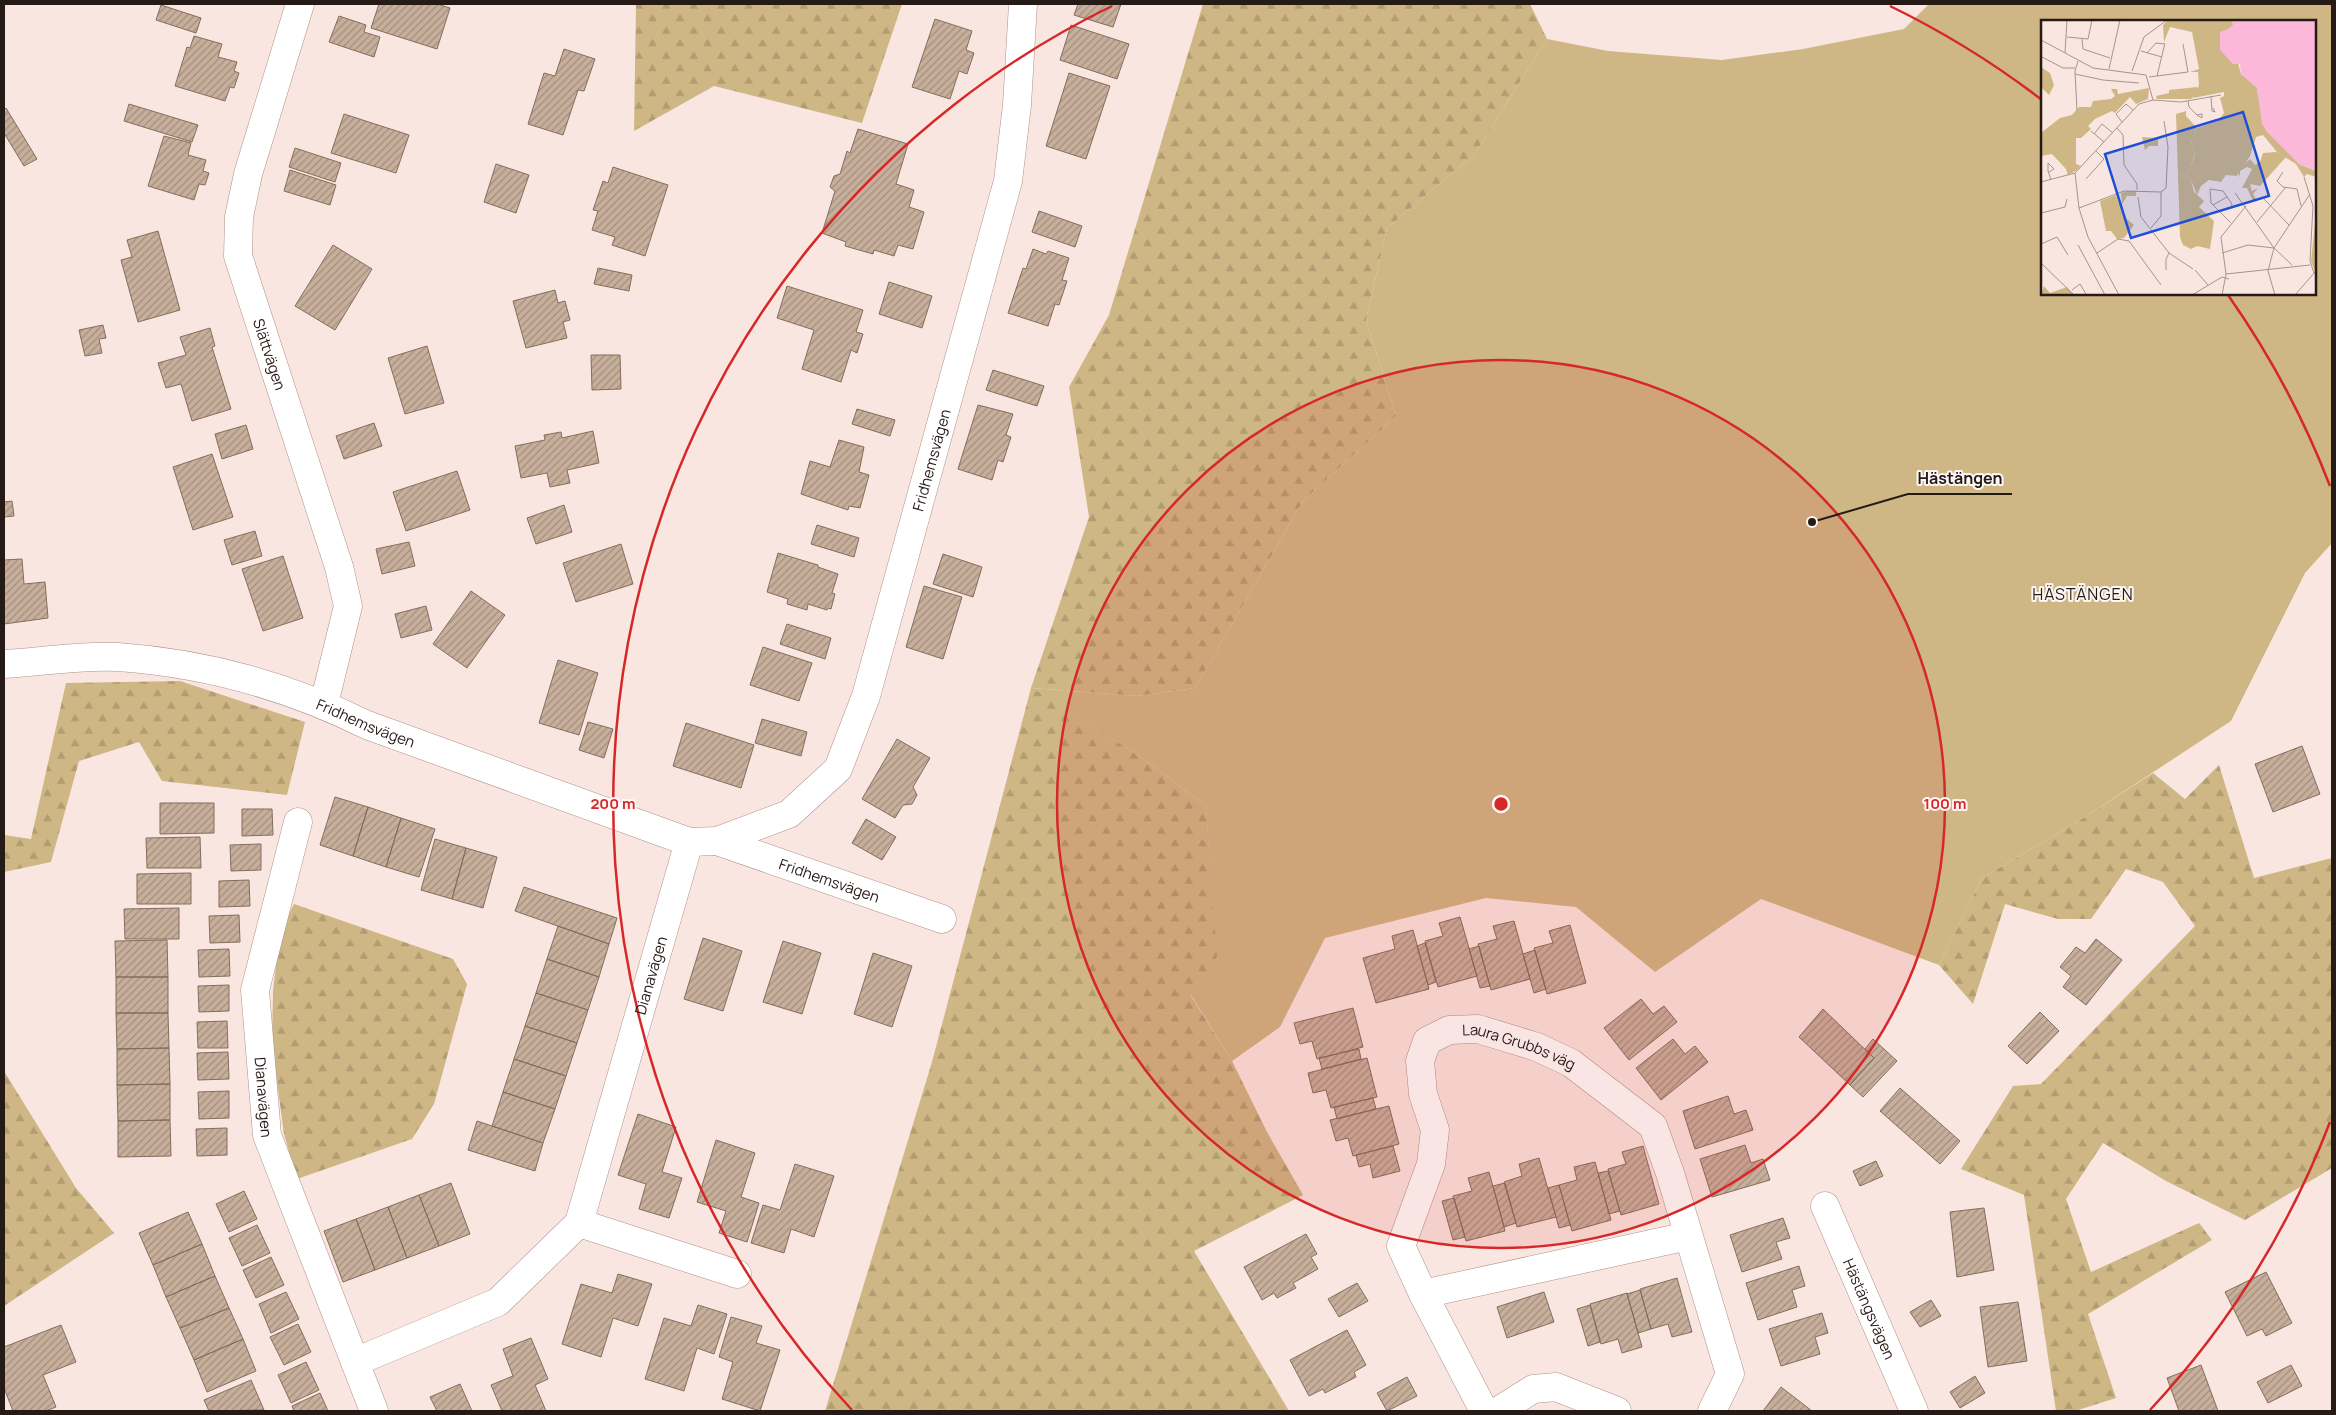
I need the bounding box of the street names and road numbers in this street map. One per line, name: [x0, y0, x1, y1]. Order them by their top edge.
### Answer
street label: Slättvägen: [248, 316, 291, 393]
street label: Fridhemsvägen: [907, 407, 955, 513]
street label: Fridhemsvägen: [313, 693, 418, 752]
street label: Fridhemsvägen: [776, 853, 883, 907]
street label: Dianavägen: [629, 934, 672, 1017]
street label: Laura Grubbs väg: [1462, 1018, 1579, 1074]
street label: Dianavägen: [250, 1056, 278, 1138]
street label: Hästängsvägen: [1838, 1255, 1901, 1363]

